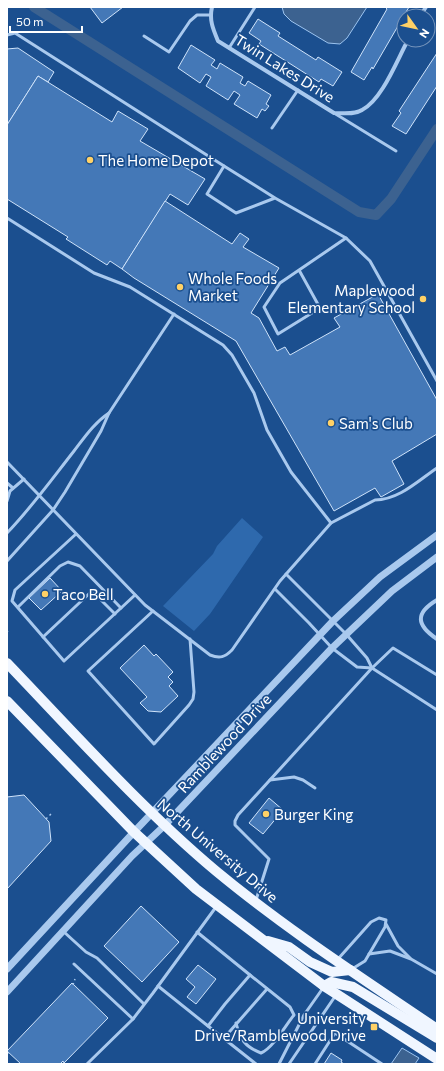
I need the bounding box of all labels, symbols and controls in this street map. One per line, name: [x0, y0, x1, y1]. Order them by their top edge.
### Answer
scale bar: [10, 8, 82, 34]
north arrow: [396, 8, 436, 48]
text: 50 m: [16, 14, 44, 28]
text: N: [417, 27, 433, 41]
street label: Twin Lakes Drive: [232, 30, 338, 106]
place label: The Home Depot: [98, 151, 214, 169]
marker: The Home Depot: [85, 155, 95, 165]
place label: Whole Foods Market: [188, 269, 277, 304]
place label: Maplewood Elementary School: [288, 281, 415, 316]
marker: Whole Foods Market: [175, 282, 185, 292]
marker: Maplewood Elementary School: [418, 294, 428, 304]
place label: Sam's Club: [339, 414, 413, 432]
marker: Sam's Club: [326, 418, 336, 428]
place label: Taco Bell: [53, 585, 114, 603]
marker: Taco Bell: [40, 589, 50, 599]
street label: Ramblewood Drive: [173, 690, 275, 796]
street label: North University Drive: [154, 794, 282, 906]
place label: Burger King: [274, 805, 353, 823]
marker: Burger King: [261, 809, 271, 819]
place label: University Drive/Ramblewood Drive: [194, 1009, 366, 1044]
marker: University Drive/Ramblewood Drive: [369, 1022, 379, 1032]

